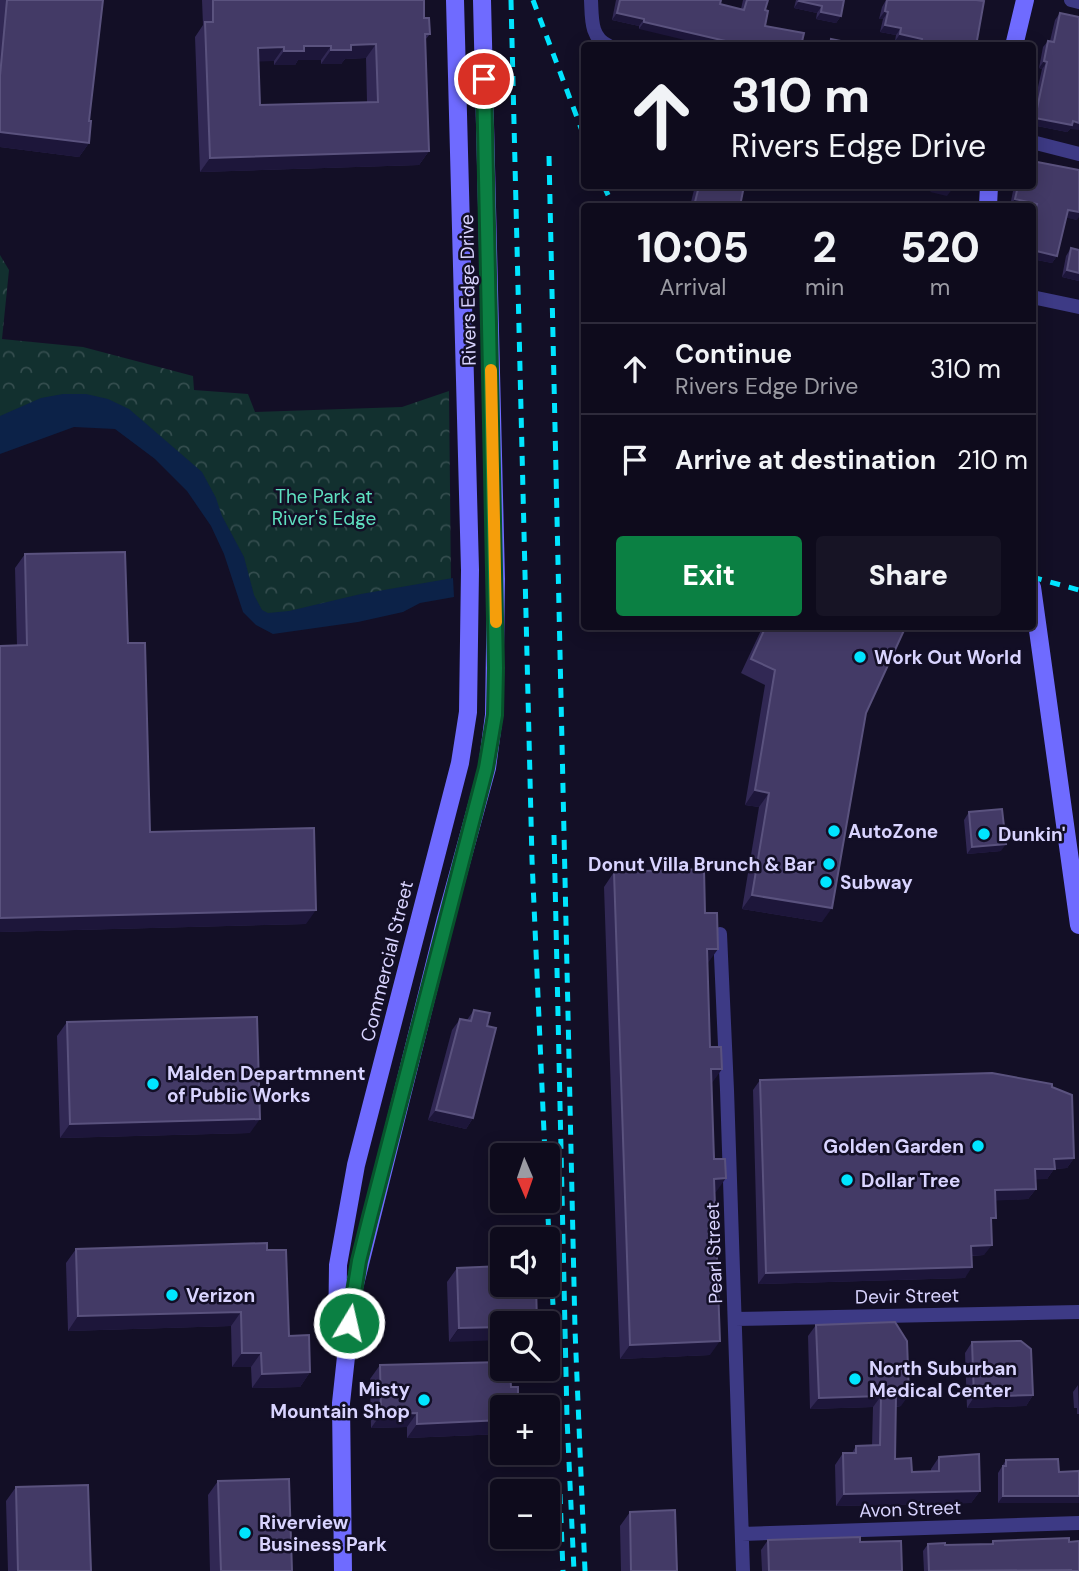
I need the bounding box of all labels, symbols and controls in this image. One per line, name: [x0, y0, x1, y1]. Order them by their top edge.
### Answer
pin: [454, 49, 514, 109]
icon: arrive: [465, 60, 503, 98]
text: 310 m: [731, 63, 870, 127]
icon: ahead: [616, 70, 707, 161]
text: Rivers Edge Drive: [731, 125, 986, 167]
street label: Rivers Edge Drive: [454, 214, 482, 366]
text: 10:05: [637, 220, 749, 275]
text: 2: [812, 220, 837, 275]
text: 520: [900, 220, 980, 275]
text: Arrival: [659, 272, 726, 302]
text: min: [805, 272, 844, 302]
text: m: [930, 272, 950, 302]
text: Continue: [675, 337, 792, 371]
icon: ahead: [616, 350, 654, 388]
text: 310 m: [930, 352, 1001, 386]
text: Rivers Edge Drive: [675, 371, 858, 401]
icon: arrive: [616, 441, 654, 479]
text: Arrive at destination: [675, 443, 936, 477]
text: 210 m: [957, 443, 1028, 477]
park label: The Park at River's Edge: [272, 484, 376, 531]
button: Exit: [616, 536, 802, 616]
button: Share: [816, 536, 1001, 616]
place label: Work Out World: [874, 645, 1022, 670]
marker: Work Out World: [852, 649, 868, 665]
place label: AutoZone: [848, 819, 938, 844]
place label: Dunkin': [998, 822, 1066, 847]
marker: AutoZone: [826, 823, 842, 839]
marker: Dunkin': [976, 826, 992, 842]
place label: Donut Villa Brunch & Bar: [588, 852, 815, 877]
marker: Donut Villa Brunch & Bar: [821, 856, 837, 872]
place label: Subway: [840, 870, 913, 895]
marker: Subway: [818, 874, 834, 890]
street label: Commercial Street: [355, 878, 419, 1044]
place label: Malden Departmnent of Public Works: [167, 1061, 366, 1108]
marker: Malden Departmnent of Public Works: [145, 1076, 161, 1092]
place label: Golden Garden: [823, 1134, 964, 1159]
marker: Golden Garden: [970, 1138, 986, 1154]
north arrow: [490, 1143, 560, 1213]
map controls: [490, 1143, 560, 1549]
place label: Dollar Tree: [861, 1168, 961, 1193]
marker: Dollar Tree: [839, 1172, 855, 1188]
street label: Pearl Street: [700, 1202, 728, 1304]
button: sound: [490, 1227, 560, 1297]
place label: Verizon: [186, 1283, 255, 1308]
street label: Devir Street: [855, 1283, 959, 1309]
position arrow: [312, 1286, 386, 1360]
marker: Verizon: [164, 1287, 180, 1303]
button: search: [490, 1311, 560, 1381]
place label: North Suburban Medical Center: [869, 1356, 1017, 1403]
marker: North Suburban Medical Center: [847, 1371, 863, 1387]
place label: Misty Mountain Shop: [270, 1377, 411, 1424]
marker: Misty Mountain Shop: [416, 1392, 432, 1408]
button: +: [490, 1395, 560, 1465]
button: −: [490, 1479, 560, 1549]
street label: Avon Street: [858, 1495, 962, 1523]
place label: Riverview Business Park: [259, 1510, 387, 1557]
marker: Riverview Business Park: [237, 1525, 253, 1541]

